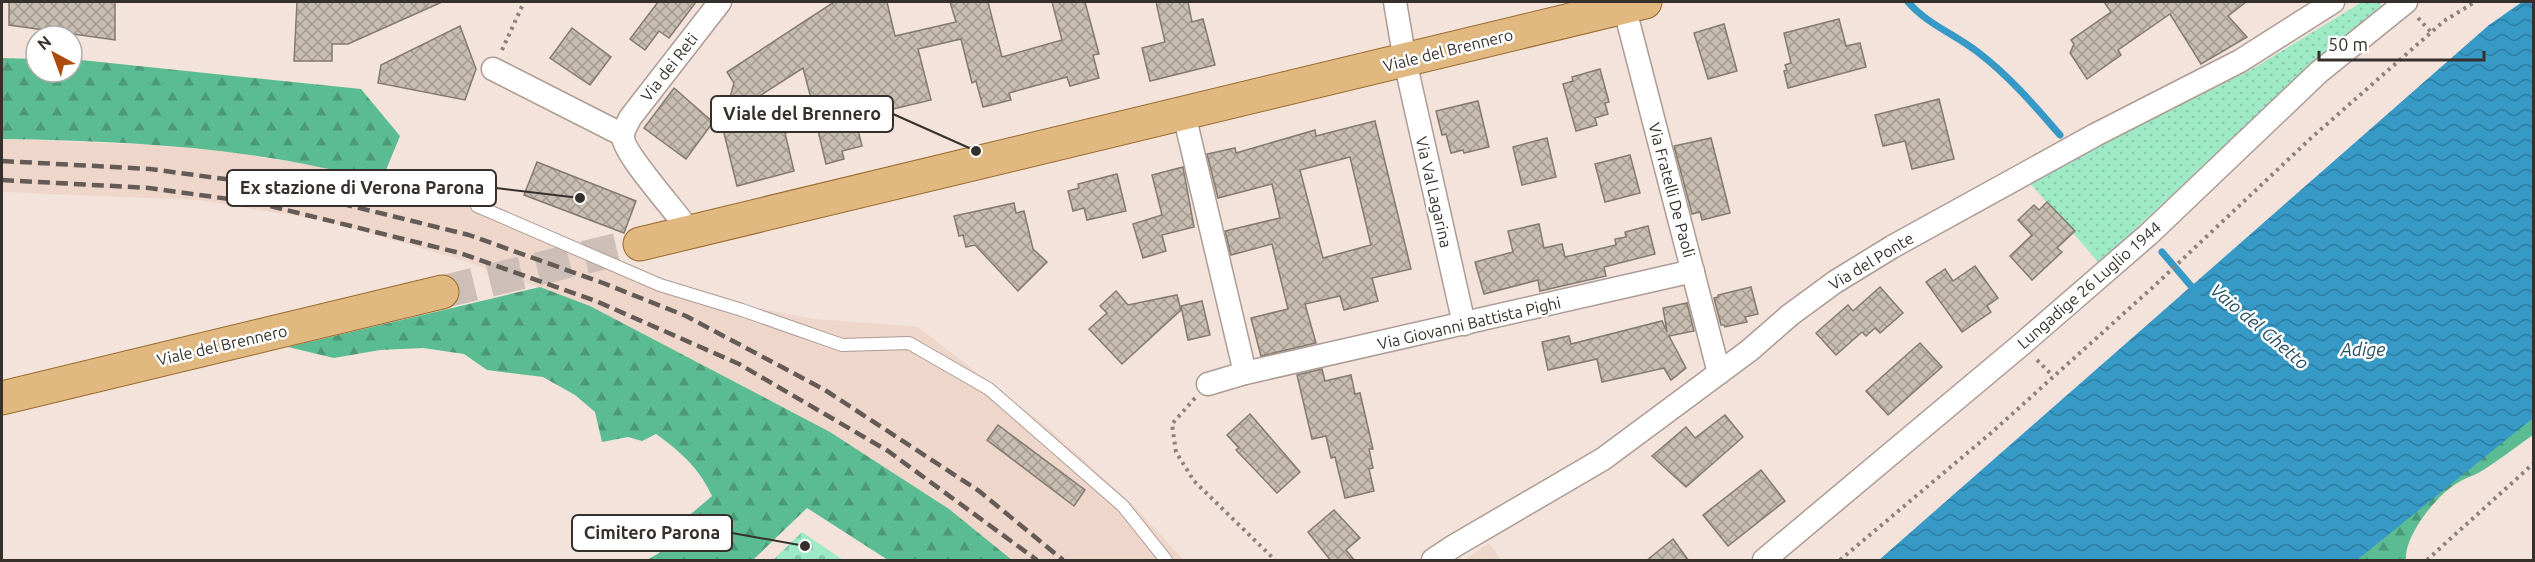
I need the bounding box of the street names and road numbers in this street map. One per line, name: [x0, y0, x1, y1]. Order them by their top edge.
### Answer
street label: Viale del Brennero: [1381, 25, 1515, 75]
street label: Via dei Reti: [637, 29, 701, 105]
street label: Via Fratelli De Paoli: [1645, 121, 1699, 259]
street label: Via Val Lagarina: [1412, 135, 1456, 249]
street label: Lungadige 26 Luglio 1944: [2014, 218, 2164, 352]
street label: Via del Ponte: [1825, 229, 1917, 293]
street label: Via Giovanni Battista Pighi: [1376, 293, 1562, 353]
street label: Viale del Brennero: [155, 321, 289, 369]

